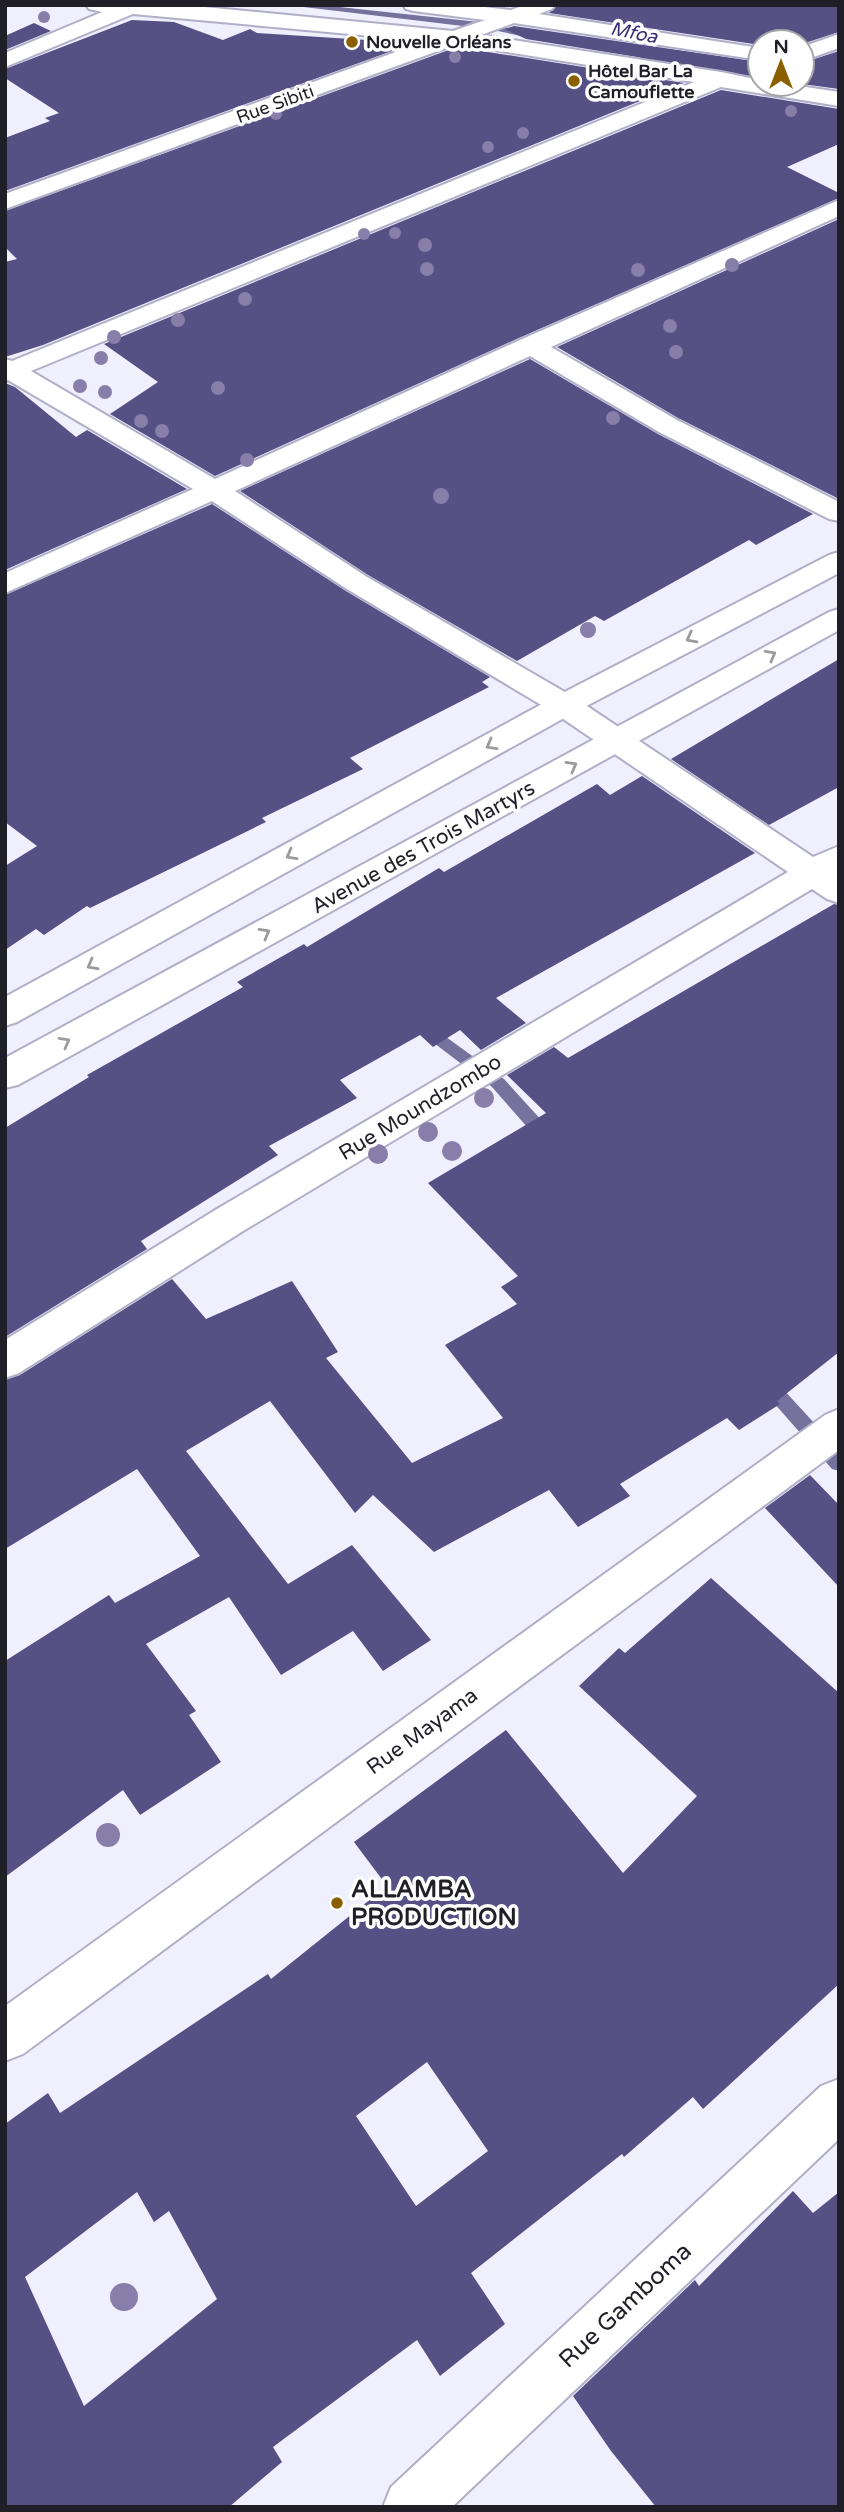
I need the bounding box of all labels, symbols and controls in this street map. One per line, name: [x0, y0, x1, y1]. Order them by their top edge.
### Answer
water label: Mfoa: [608, 18, 660, 49]
north arrow: [746, 28, 816, 98]
place label: Nouvelle Orléans: [366, 31, 512, 53]
marker: Nouvelle Orléans: [344, 34, 360, 50]
text: N: [773, 36, 789, 58]
place label: Hôtel Bar La Camouflette: [588, 60, 695, 103]
marker: Hôtel Bar La Camouflette: [566, 73, 582, 89]
street label: Rue Sibiti: [233, 80, 317, 128]
one-way arrow: [686, 630, 698, 644]
one-way arrow: [764, 650, 776, 663]
one-way arrow: [485, 737, 498, 750]
one-way arrow: [565, 761, 577, 774]
street label: Avenue des Trois Martyrs: [307, 776, 539, 919]
one-way arrow: [286, 847, 299, 860]
one-way arrow: [258, 928, 270, 941]
one-way arrow: [87, 957, 100, 970]
one-way arrow: [58, 1037, 70, 1050]
street label: Rue Moundzombo: [334, 1049, 506, 1166]
street label: Rue Mayama: [362, 1683, 483, 1780]
place label: ALLAMBA PRODUCTION: [351, 1875, 517, 1932]
marker: ALLAMBA PRODUCTION: [329, 1895, 345, 1911]
street label: Rue Gamboma: [553, 2237, 698, 2374]

